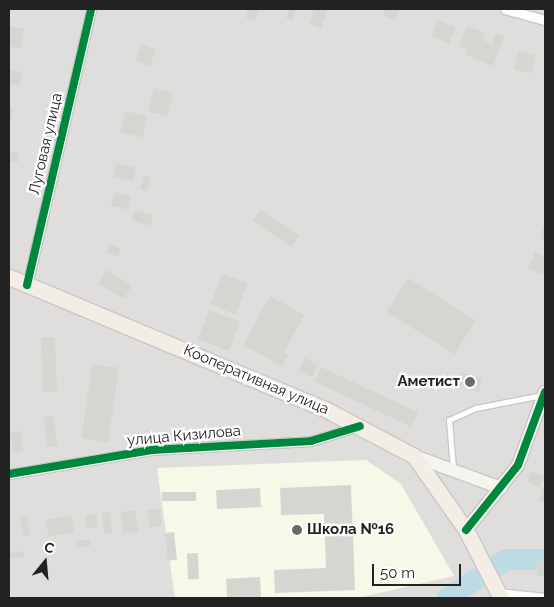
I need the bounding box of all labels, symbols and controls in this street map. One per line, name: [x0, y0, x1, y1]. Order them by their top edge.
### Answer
street label: Луговая улица: [26, 91, 66, 197]
street label: Кооперативная улица: [180, 341, 332, 419]
place label: Аметист: [397, 373, 460, 391]
marker: Аметист: [464, 376, 476, 388]
street label: улица Кизилова: [126, 422, 242, 450]
place label: Школа №16: [307, 521, 394, 539]
marker: Школа №16: [291, 524, 303, 536]
north arrow: [20, 537, 70, 587]
text: С: [42, 539, 56, 557]
scale bar: [374, 554, 463, 586]
text: 50 m: [380, 564, 415, 582]

